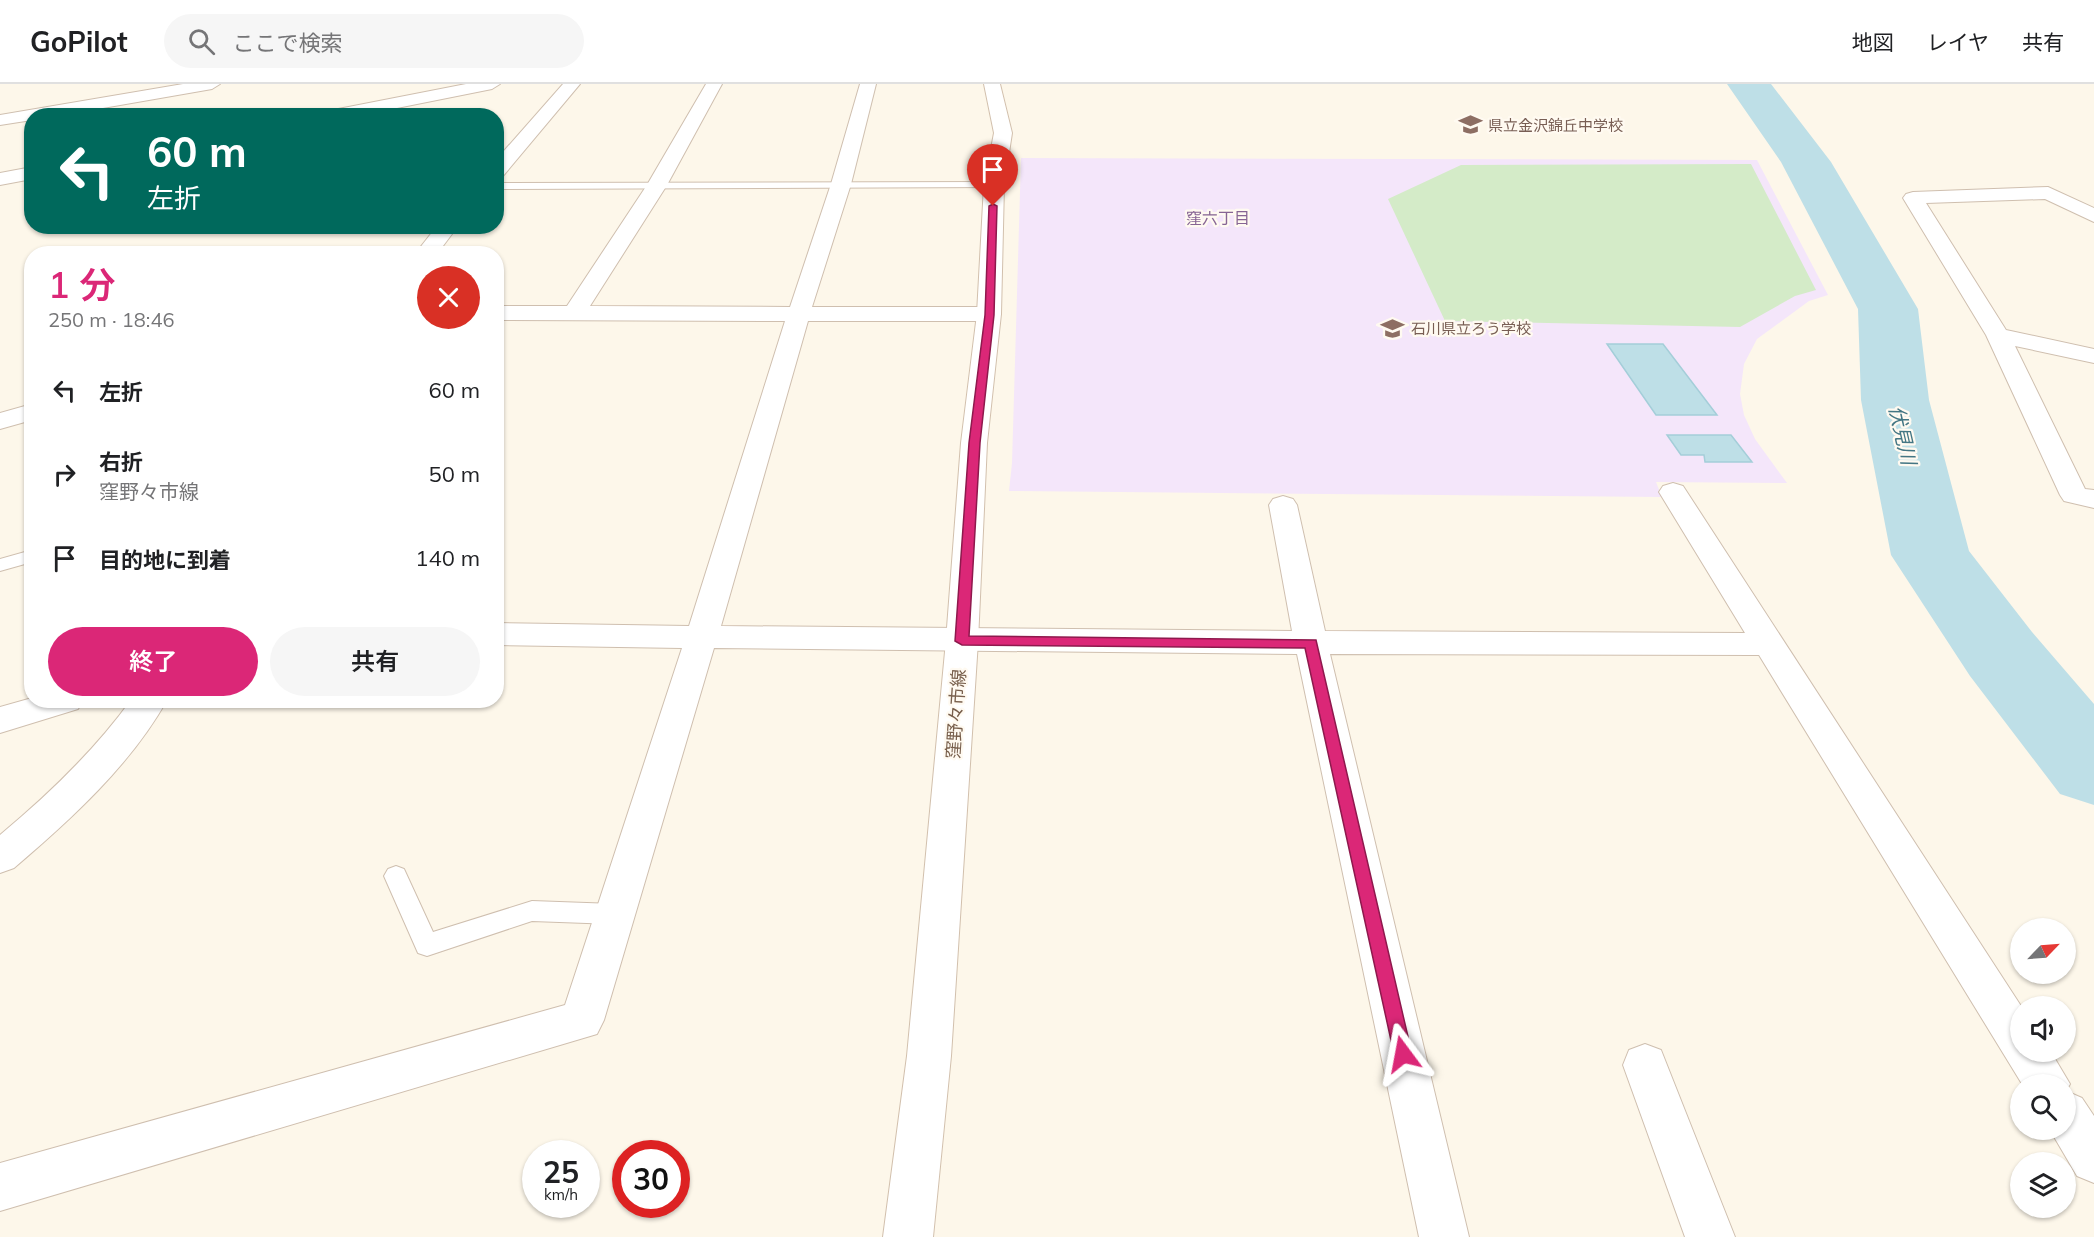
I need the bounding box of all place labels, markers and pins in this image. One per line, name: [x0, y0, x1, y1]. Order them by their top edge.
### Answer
school or university icon: 県立金沢錦丘中学校: [1457, 112, 1483, 138]
place label: 県立金沢錦丘中学校: [1488, 116, 1623, 135]
pin: [967, 144, 1018, 206]
school or university icon: 石川県立ろう学校: [1380, 315, 1406, 341]
place label: 石川県立ろう学校: [1411, 319, 1531, 338]

